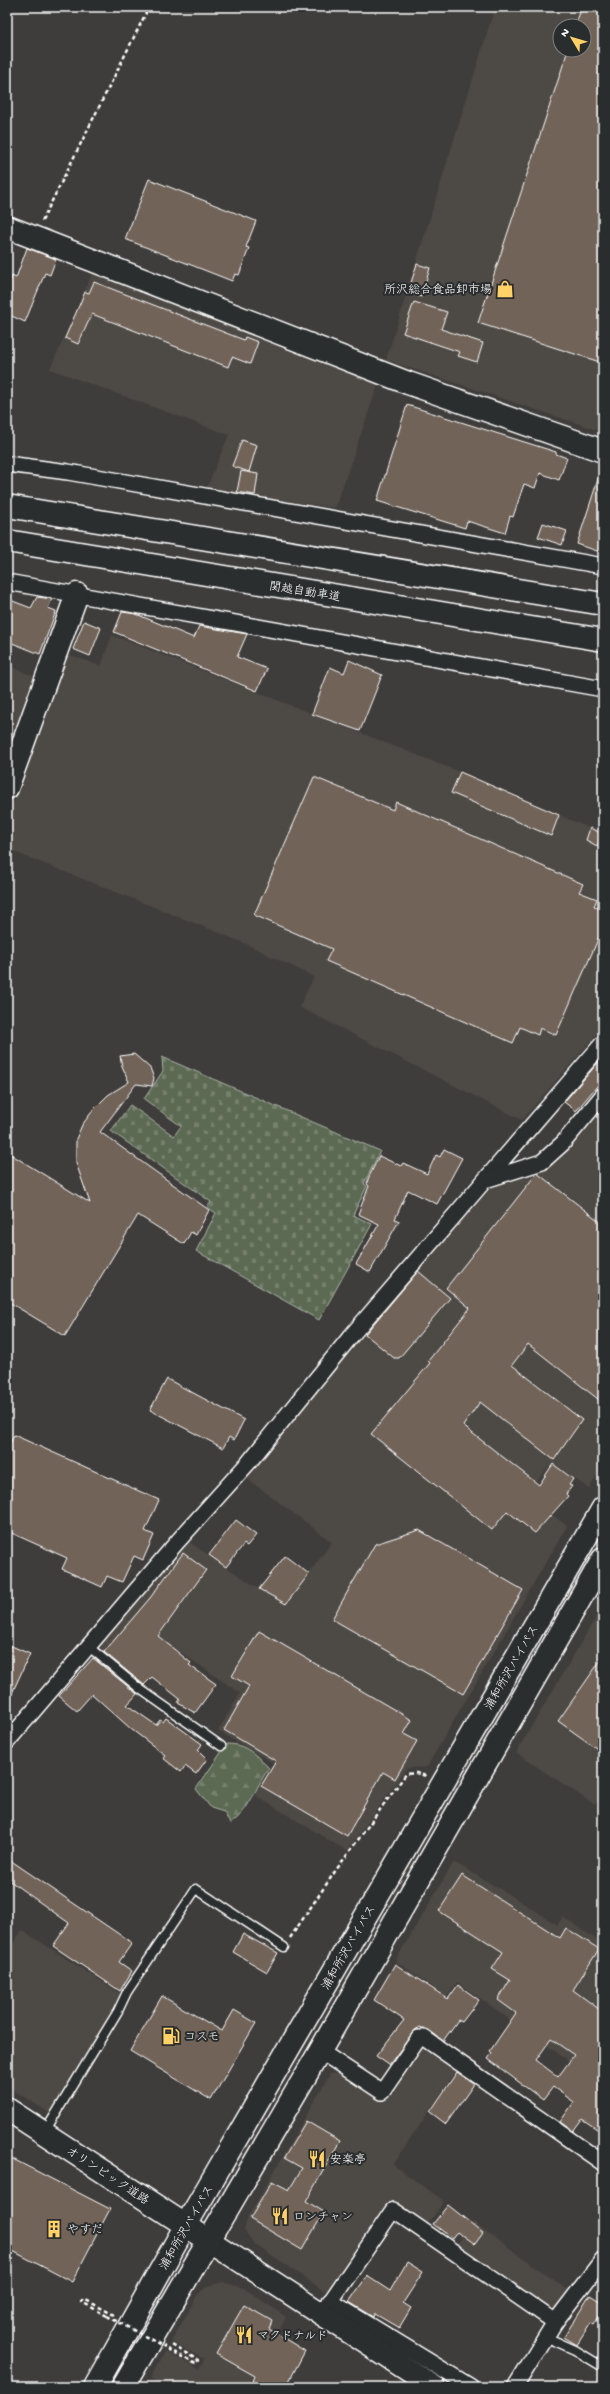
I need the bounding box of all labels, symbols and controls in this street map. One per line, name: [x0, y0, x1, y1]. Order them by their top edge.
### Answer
north arrow: [552, 18, 592, 58]
text: N: [559, 27, 573, 40]
shop icon: 所沢総合食品卸市場: [495, 279, 515, 299]
place label: 所沢総合食品卸市場: [384, 283, 492, 298]
street label: 関越自動車道: [268, 579, 342, 606]
street label: 浦和所沢バイパス: [482, 1623, 543, 1713]
street label: 浦和所沢バイパス: [319, 1903, 380, 1993]
fuel station icon: コスモ: [161, 2026, 181, 2046]
place label: コスモ: [184, 2031, 220, 2045]
street label: オリンピック道路: [63, 2144, 152, 2209]
restaurant icon: 安楽亭: [307, 2149, 327, 2169]
place label: 安楽亭: [330, 2153, 366, 2168]
street label: 浦和所沢バイパス: [157, 2183, 218, 2273]
restaurant icon: ロンチャン: [270, 2206, 290, 2226]
place label: ロンチャン: [293, 2211, 353, 2225]
building icon: やすだ: [44, 2219, 64, 2239]
place label: やすだ: [67, 2224, 103, 2238]
restaurant icon: マクドナルド: [234, 2325, 254, 2345]
place label: マクドナルド: [257, 2330, 328, 2344]

